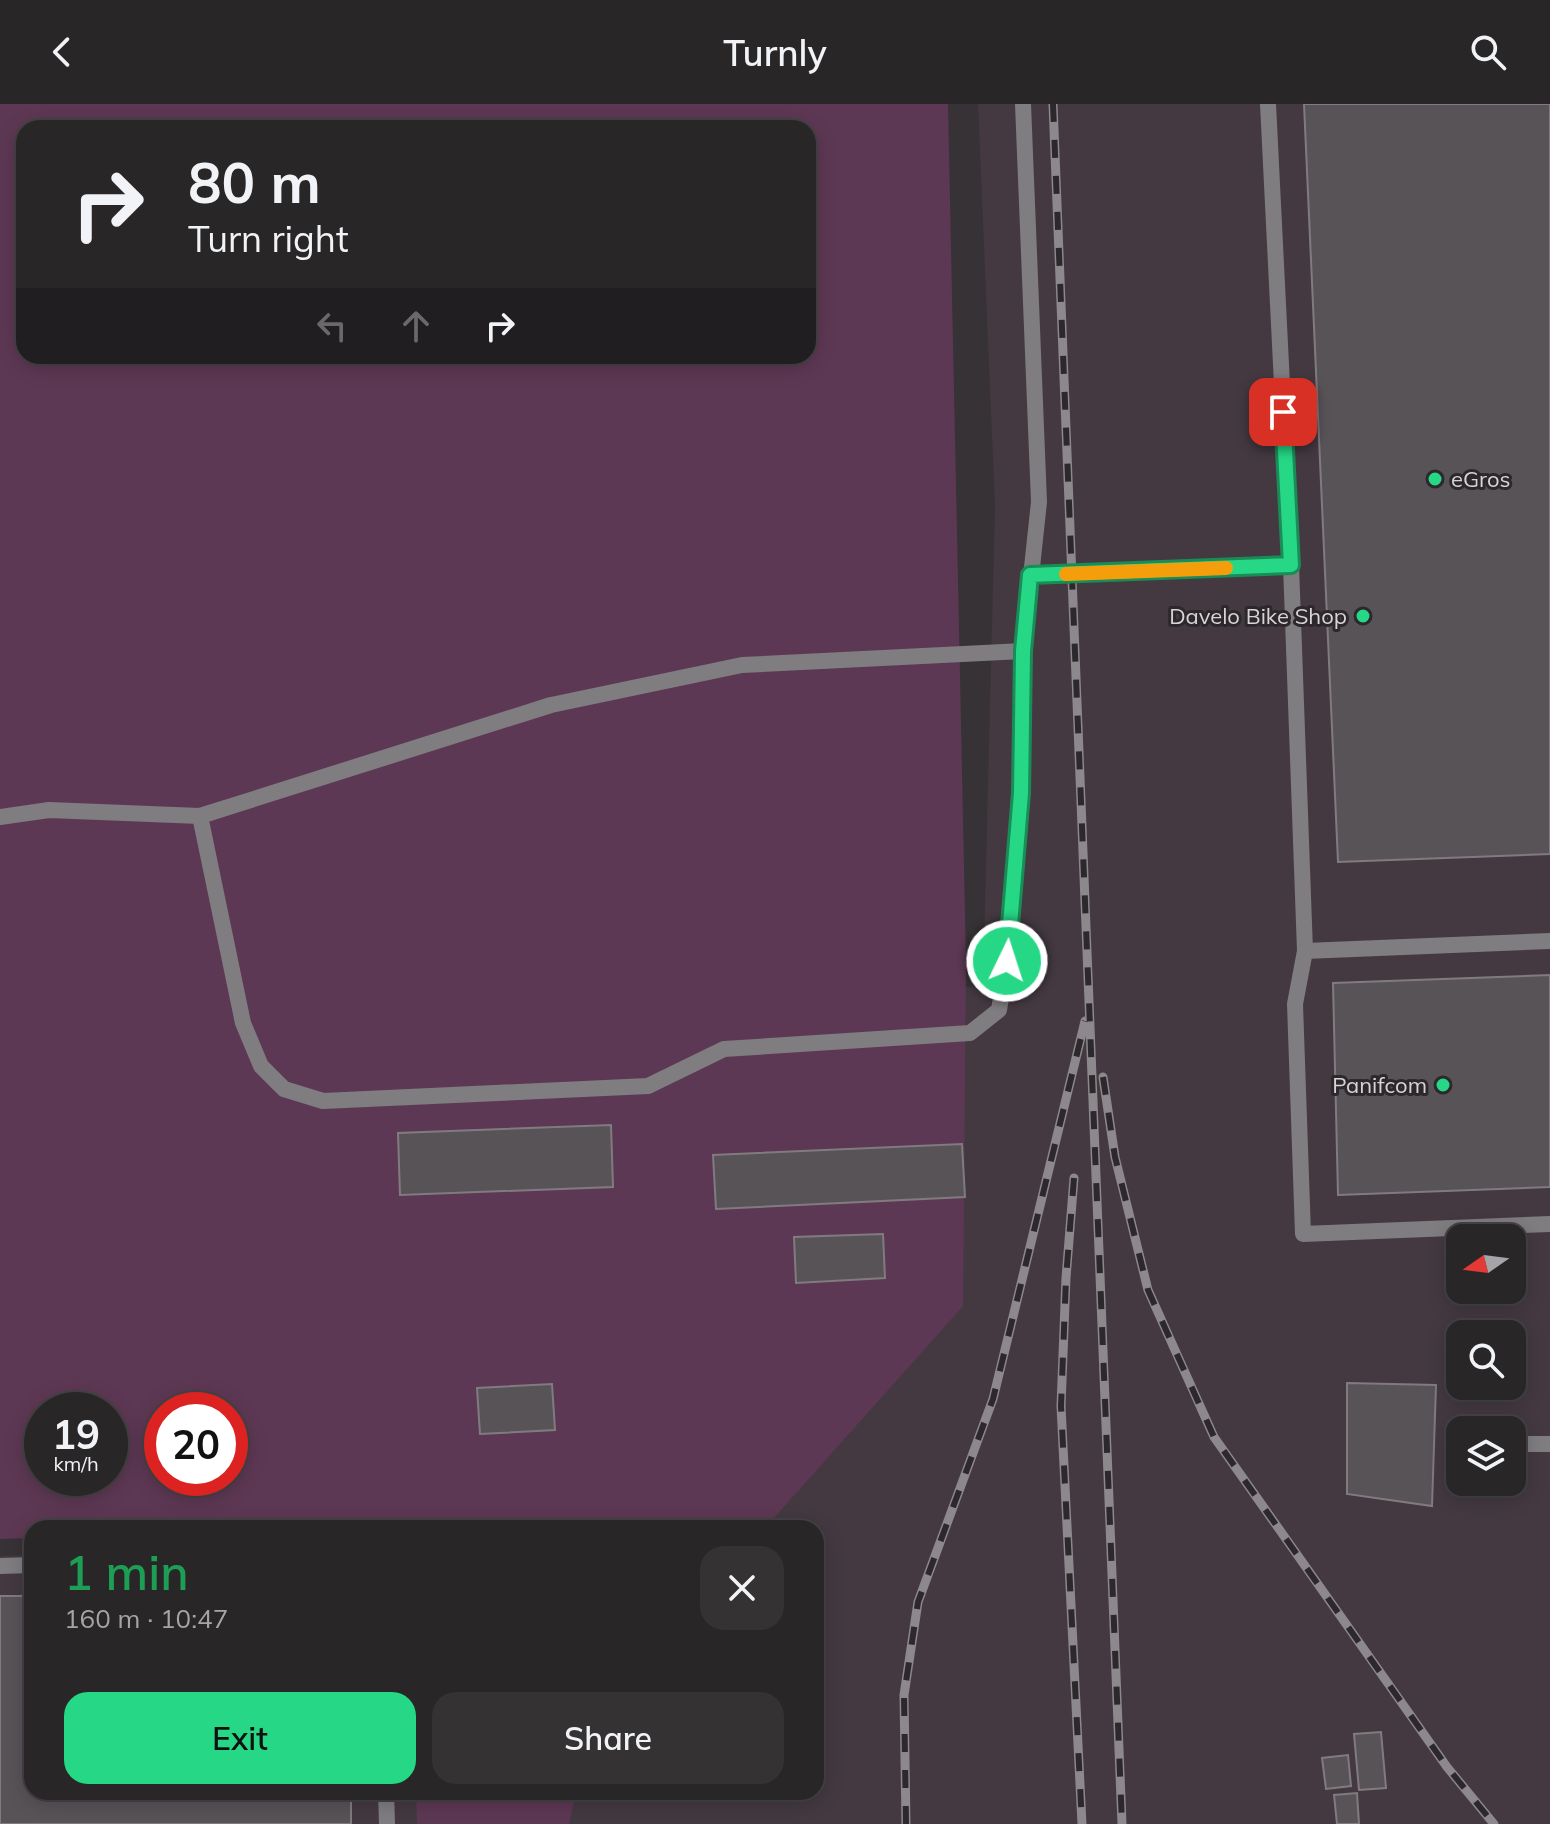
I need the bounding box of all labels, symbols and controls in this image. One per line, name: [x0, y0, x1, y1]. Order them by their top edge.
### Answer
icon: back: [40, 30, 84, 74]
text: Turnly: [723, 30, 827, 75]
icon: search: [1466, 30, 1510, 74]
text: 80 m: [188, 147, 321, 217]
icon: right: [56, 152, 160, 256]
text: Turn right: [188, 216, 349, 261]
icon: left: [310, 304, 354, 348]
icon: ahead: [394, 304, 438, 348]
icon: right: [478, 304, 522, 348]
pin: [1249, 378, 1317, 446]
icon: arrive: [1261, 390, 1305, 434]
place label: eGros: [1451, 465, 1510, 493]
marker: eGros: [1426, 470, 1444, 488]
place label: Davelo Bike Shop: [1169, 602, 1347, 630]
marker: Davelo Bike Shop: [1354, 607, 1372, 625]
position arrow: [965, 919, 1049, 1003]
place label: Panifcom: [1332, 1071, 1427, 1099]
marker: Panifcom: [1434, 1076, 1452, 1094]
north arrow: [1446, 1224, 1526, 1304]
map controls: [1446, 1224, 1526, 1496]
button: search: [1446, 1320, 1526, 1400]
speed limit sign: 20: [144, 1392, 248, 1496]
text: 19: [52, 1409, 100, 1459]
button: layers: [1446, 1416, 1526, 1496]
text: km/h: [53, 1451, 99, 1476]
text: 1 min: [64, 1542, 189, 1602]
button: close: [700, 1546, 784, 1630]
text: 160 m · 10:47: [64, 1602, 228, 1635]
button: Exit: [64, 1692, 416, 1784]
button: Share: [432, 1692, 784, 1784]

